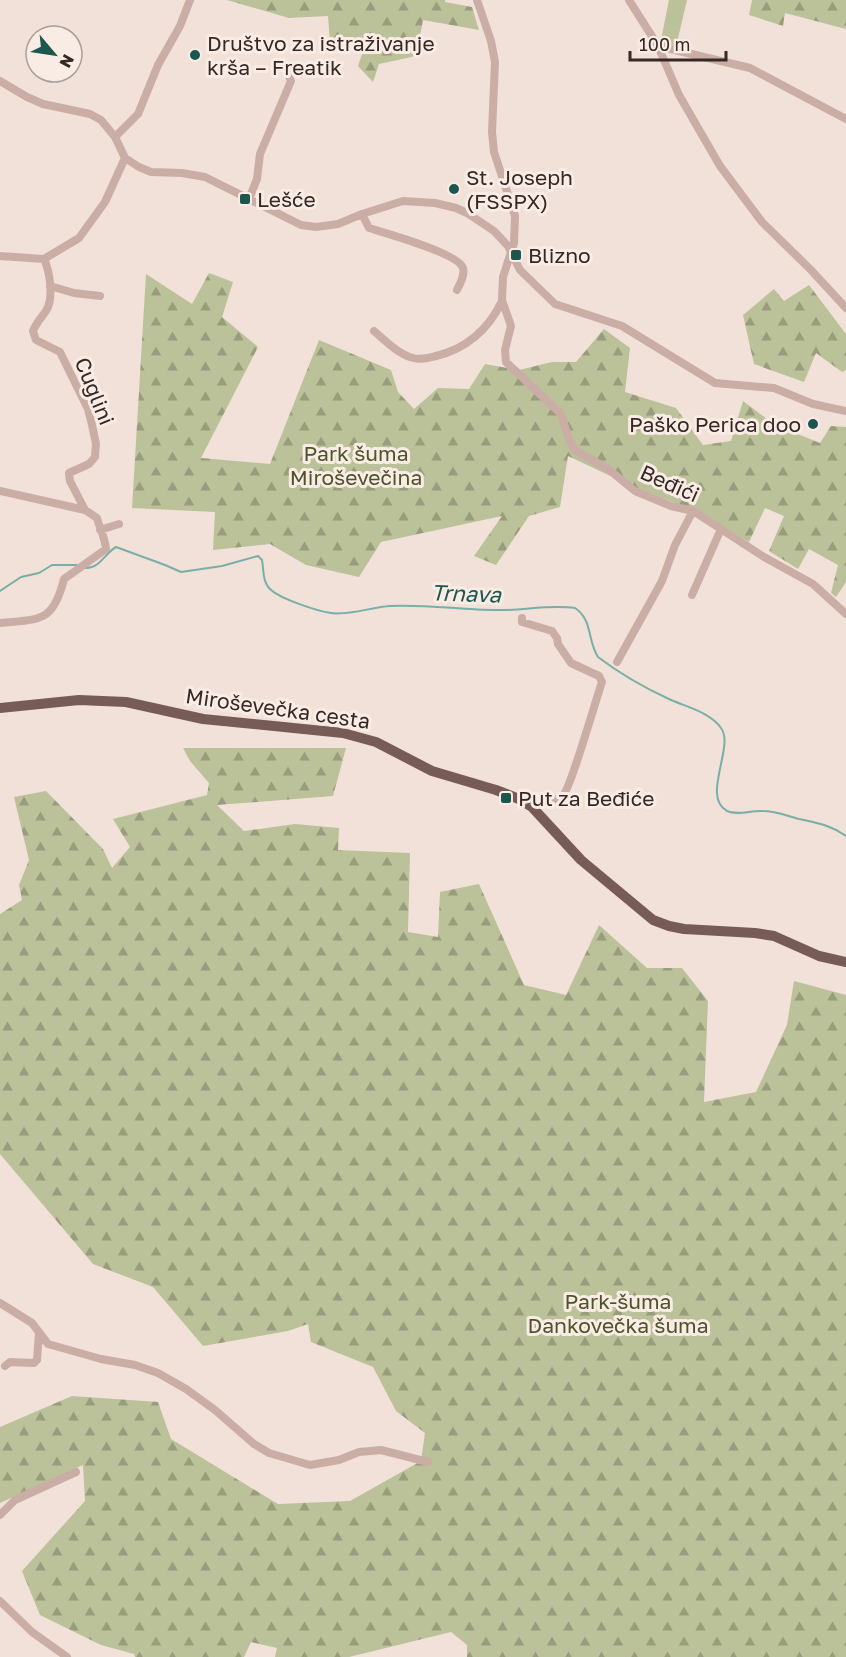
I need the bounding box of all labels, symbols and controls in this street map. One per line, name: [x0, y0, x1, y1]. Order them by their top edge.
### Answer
north arrow: [24, 24, 84, 84]
scale bar: [630, 24, 726, 62]
place label: Društvo za istraživanje krša – Freatik: [207, 30, 435, 80]
text: 100 m: [639, 33, 690, 55]
marker: Društvo za istraživanje krša – Freatik: [188, 48, 202, 62]
text: N: [55, 51, 79, 71]
place label: St. Joseph (FSSPX): [466, 164, 573, 214]
marker: St. Joseph (FSSPX): [447, 182, 461, 196]
place label: Lešće: [257, 186, 316, 212]
marker: Lešće: [238, 192, 252, 206]
place label: Blizno: [528, 242, 591, 268]
marker: Blizno: [509, 248, 523, 262]
street label: Cuglini: [70, 353, 120, 429]
place label: Paško Perica doo: [629, 411, 801, 437]
marker: Paško Perica doo: [806, 417, 820, 431]
park label: Park šuma Miroševečina: [290, 440, 422, 490]
street label: Beđići: [636, 459, 704, 507]
water label: Trnava: [431, 578, 503, 608]
street label: Miroševečka cesta: [184, 682, 372, 734]
place label: Put za Beđiće: [518, 785, 654, 811]
marker: Put za Beđiće: [499, 791, 513, 805]
park label: Park-šuma Dankovečka šuma: [527, 1288, 709, 1338]

